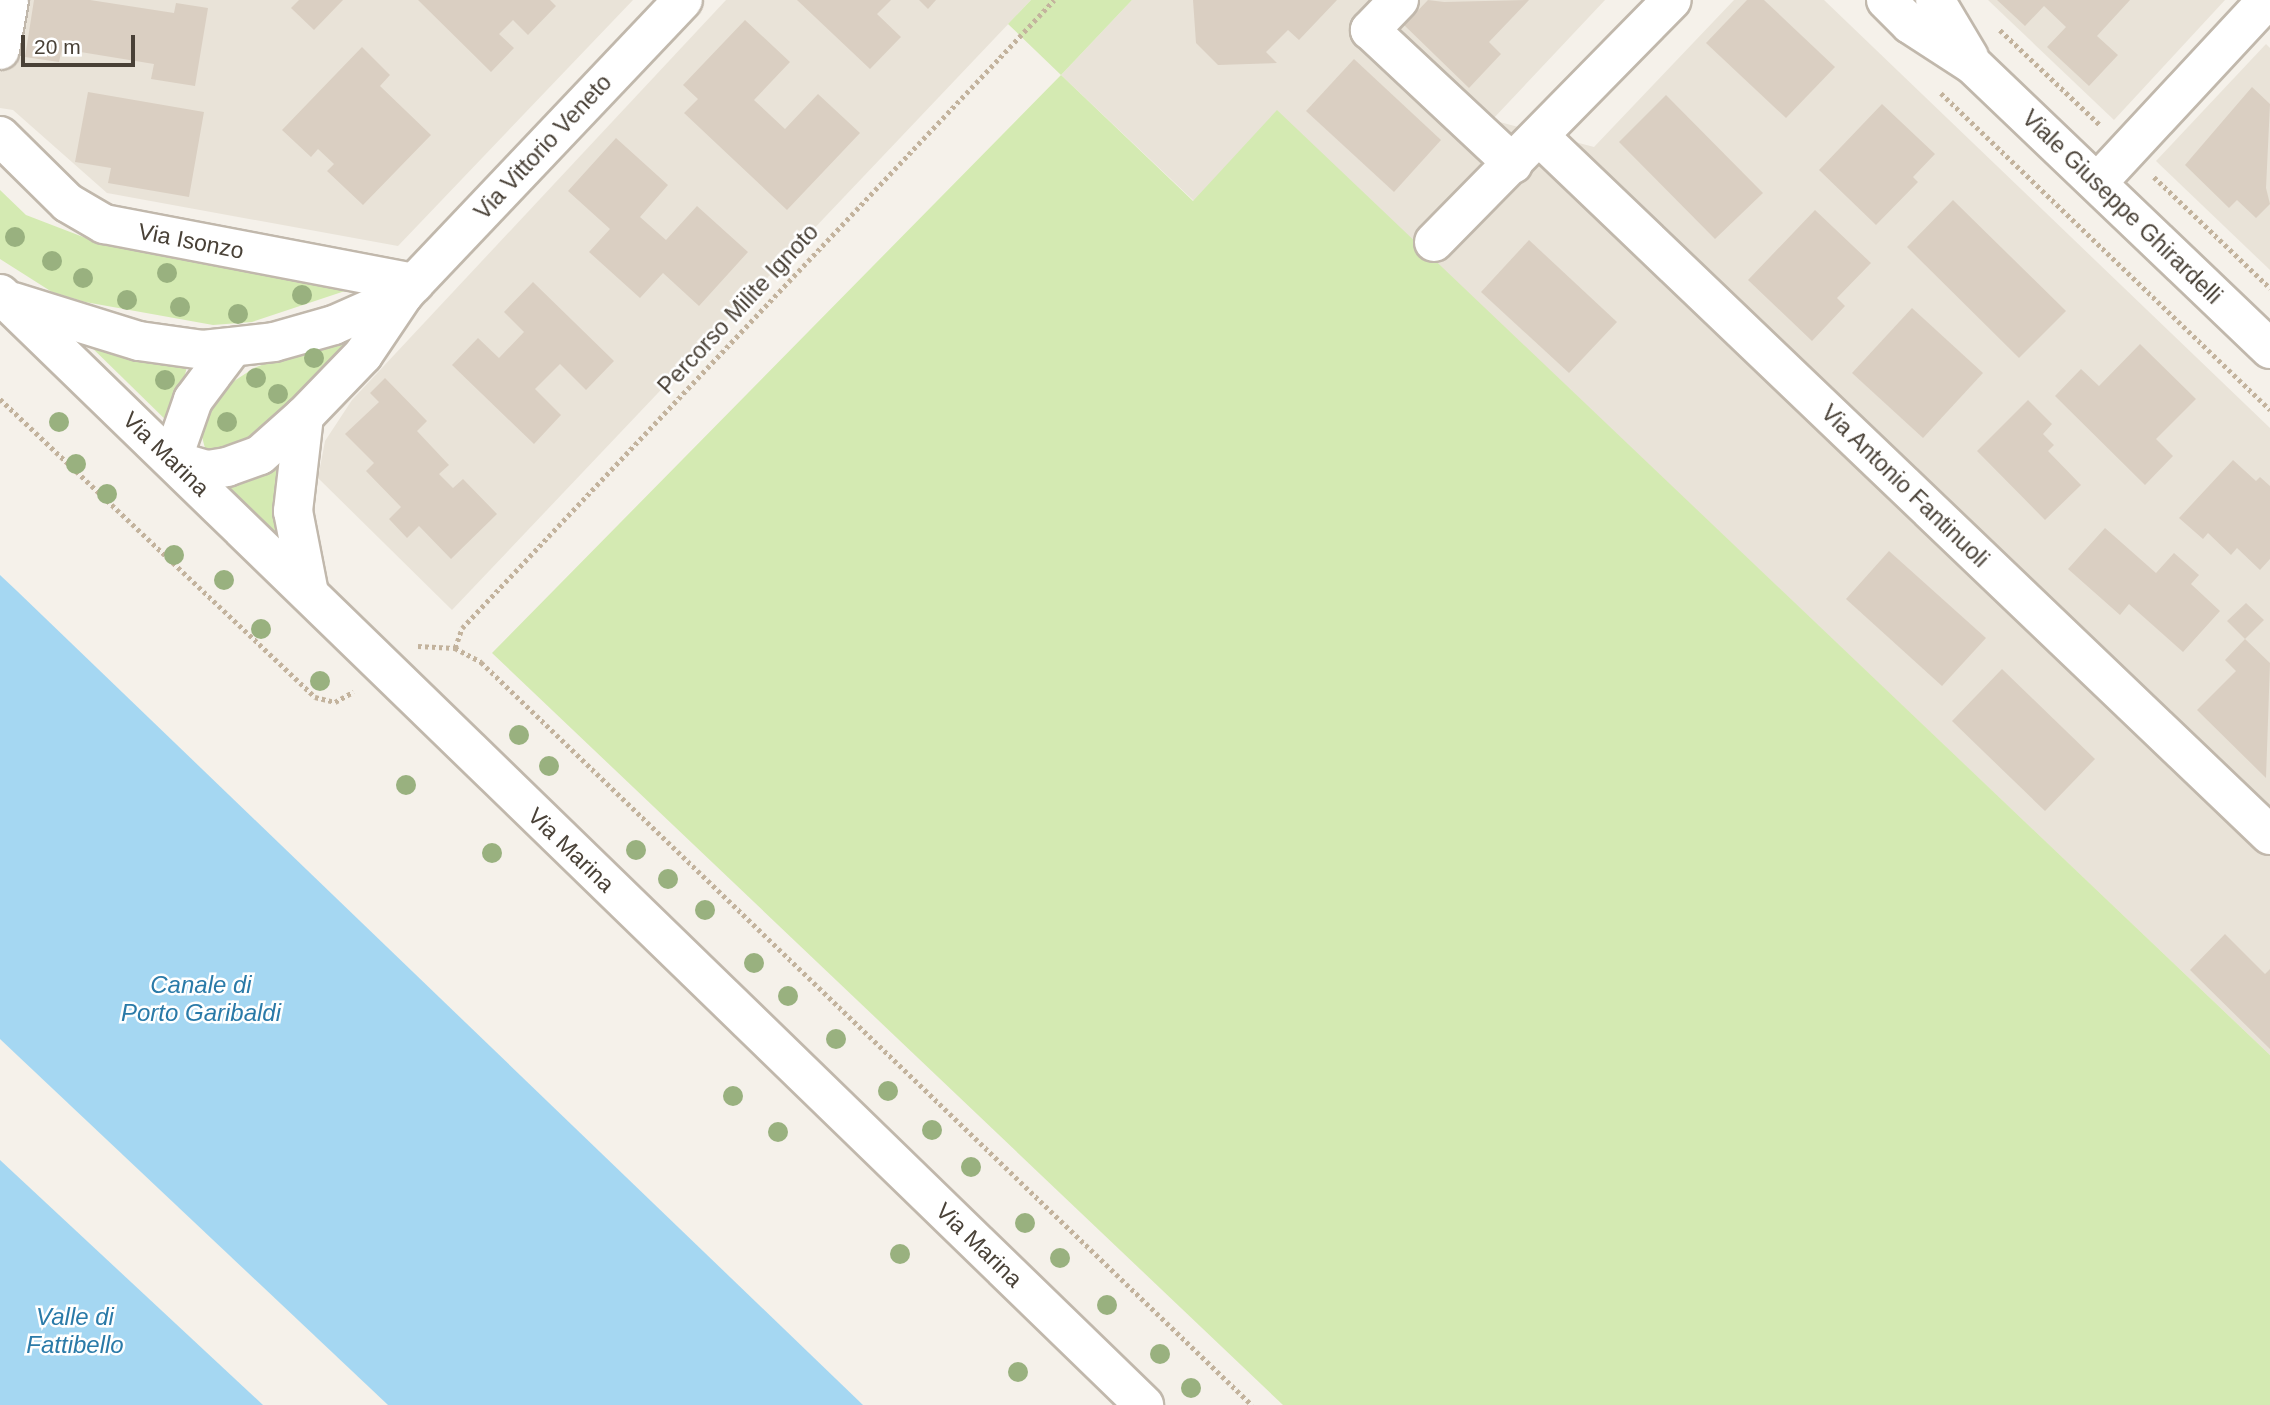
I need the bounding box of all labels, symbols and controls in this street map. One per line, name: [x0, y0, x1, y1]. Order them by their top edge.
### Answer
scale bar: [24, 21, 138, 65]
text: 20 m: [34, 35, 81, 58]
street label: Via Vittorio Veneto: [469, 69, 617, 225]
street label: Viale Giuseppe Ghirardelli: [2016, 104, 2228, 310]
street label: Via Isonzo: [136, 217, 246, 265]
street label: Percorso Milite Ignoto: [652, 218, 824, 400]
street label: Via Antonio Fantinuoli: [1815, 399, 1995, 573]
street label: Via Marina: [117, 406, 215, 502]
street label: Via Marina: [522, 802, 620, 898]
water label: Canale di Porto Garibaldi: [121, 971, 281, 1027]
street label: Via Marina: [930, 1197, 1028, 1293]
water label: Valle di Fattibello: [26, 1303, 124, 1359]

